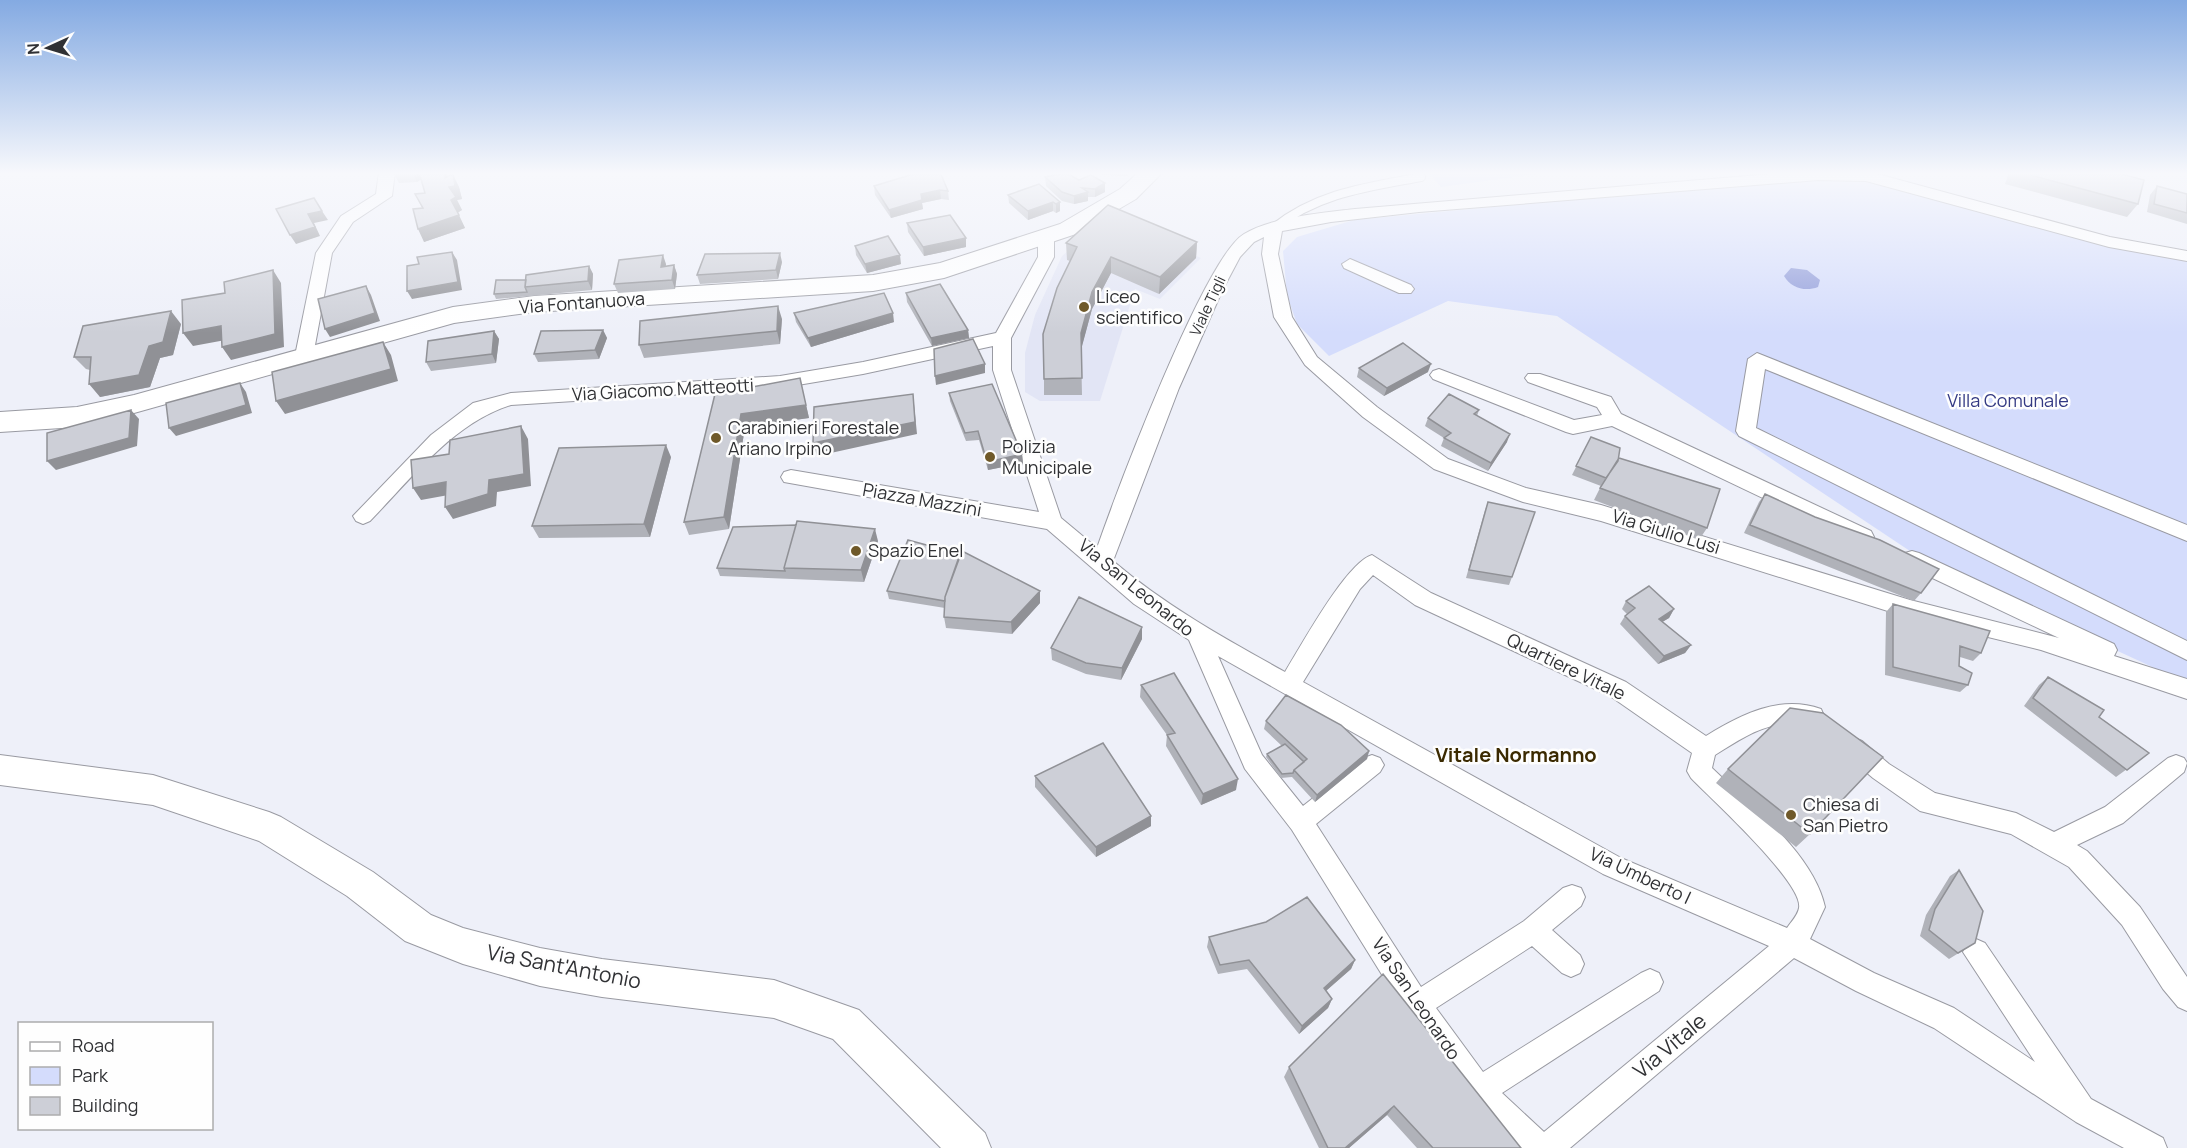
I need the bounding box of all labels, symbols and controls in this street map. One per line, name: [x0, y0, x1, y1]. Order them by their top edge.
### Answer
north arrow: [18, 18, 78, 78]
text: N: [22, 43, 44, 56]
street label: Viale Tigli: [1184, 272, 1231, 339]
place label: Liceo scientifico: [1096, 284, 1183, 329]
street label: Via Fontanuova: [518, 286, 646, 318]
marker: Liceo scientifico: [1077, 300, 1091, 314]
street label: Via Giacomo Matteotti: [571, 372, 755, 406]
park label: Villa Comunale: [1947, 388, 2069, 412]
place label: Carabinieri Forestale Ariano Irpino: [728, 415, 899, 460]
marker: Carabinieri Forestale Ariano Irpino: [709, 431, 723, 445]
place label: Polizia Municipale: [1002, 434, 1092, 479]
marker: Polizia Municipale: [983, 450, 997, 464]
street label: Piazza Mazzini: [861, 477, 984, 521]
street label: Via Giulio Lusi: [1609, 503, 1723, 559]
street label: Via San Leonardo: [1074, 533, 1200, 641]
place label: Spazio Enel: [868, 538, 963, 562]
marker: Spazio Enel: [849, 544, 863, 558]
street label: Quartiere Vitale: [1503, 627, 1630, 705]
district label: Vitale Normanno: [1435, 741, 1597, 768]
place label: Chiesa di San Pietro: [1803, 792, 1888, 837]
marker: Chiesa di San Pietro: [1784, 808, 1798, 822]
street label: Via Umberto I: [1586, 841, 1695, 909]
street label: Via San Leonardo: [1367, 933, 1467, 1064]
street label: Via Sant'Antonio: [485, 937, 644, 995]
street label: Via Vitale: [1627, 1006, 1712, 1084]
legend: [18, 1022, 213, 1130]
text: Road: [72, 1033, 115, 1057]
text: Park: [72, 1063, 109, 1087]
text: Building: [72, 1093, 138, 1117]

